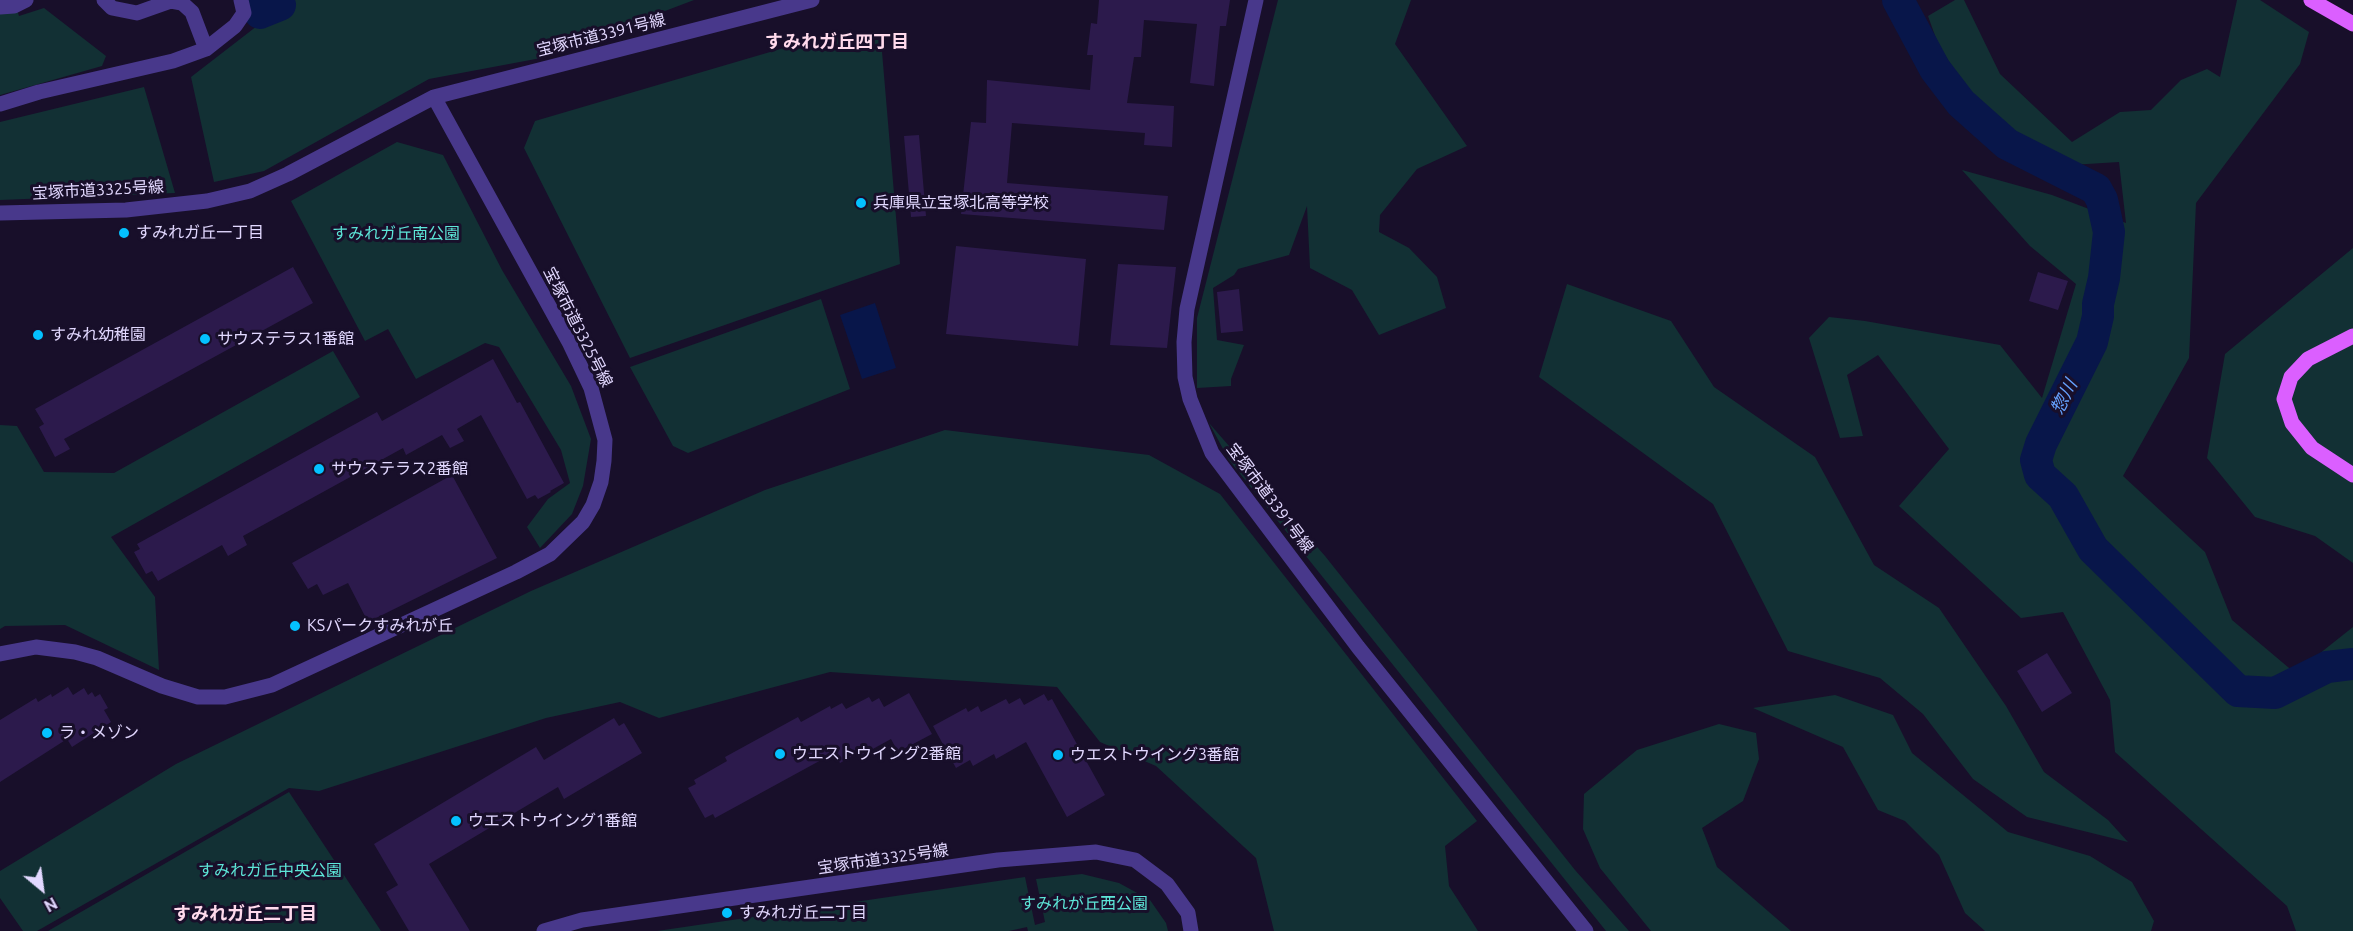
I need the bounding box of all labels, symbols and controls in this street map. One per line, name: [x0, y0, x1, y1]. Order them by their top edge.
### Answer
street label: 宝塚市道3391号線: [535, 10, 667, 60]
district label: すみれガ丘四丁目: [765, 31, 909, 53]
street label: 宝塚市道3325号線: [32, 177, 164, 203]
place label: 兵庫県立宝塚北高等学校: [873, 193, 1049, 213]
marker: 兵庫県立宝塚北高等学校: [854, 196, 868, 210]
place label: すみれガ丘一丁目: [136, 223, 264, 243]
park label: すみれガ丘南公園: [332, 224, 460, 244]
marker: すみれガ丘一丁目: [117, 226, 131, 240]
street label: 宝塚市道3325号線: [539, 264, 617, 390]
place label: すみれ幼稚園: [50, 325, 146, 345]
marker: すみれ幼稚園: [31, 328, 45, 342]
place label: サウステラス1番館: [217, 329, 354, 349]
marker: サウステラス1番館: [198, 332, 212, 346]
water label: 惣川: [2046, 376, 2082, 418]
street label: 宝塚市道3391号線: [1223, 439, 1317, 557]
place label: サウステラス2番館: [331, 459, 468, 479]
marker: サウステラス2番館: [312, 462, 326, 476]
place label: KSパークすみれが丘: [307, 616, 453, 636]
marker: KSパークすみれが丘: [288, 619, 302, 633]
place label: ラ・メゾン: [59, 723, 139, 743]
marker: ラ・メゾン: [40, 726, 54, 740]
place label: ウエストウイング2番館: [792, 744, 961, 764]
place label: ウエストウイング3番館: [1070, 745, 1239, 765]
marker: ウエストウイング2番館: [773, 747, 787, 761]
marker: ウエストウイング3番館: [1051, 748, 1065, 762]
place label: ウエストウイング1番館: [468, 811, 637, 831]
marker: ウエストウイング1番館: [449, 814, 463, 828]
street label: 宝塚市道3325号線: [816, 840, 950, 878]
north arrow: [12, 859, 72, 919]
park label: すみれガ丘中央公園: [198, 861, 342, 881]
text: N: [41, 894, 60, 916]
park label: すみれが丘西公園: [1020, 894, 1148, 914]
district label: すみれガ丘二丁目: [173, 903, 317, 925]
place label: すみれガ丘二丁目: [739, 903, 867, 923]
marker: すみれガ丘二丁目: [720, 906, 734, 920]

